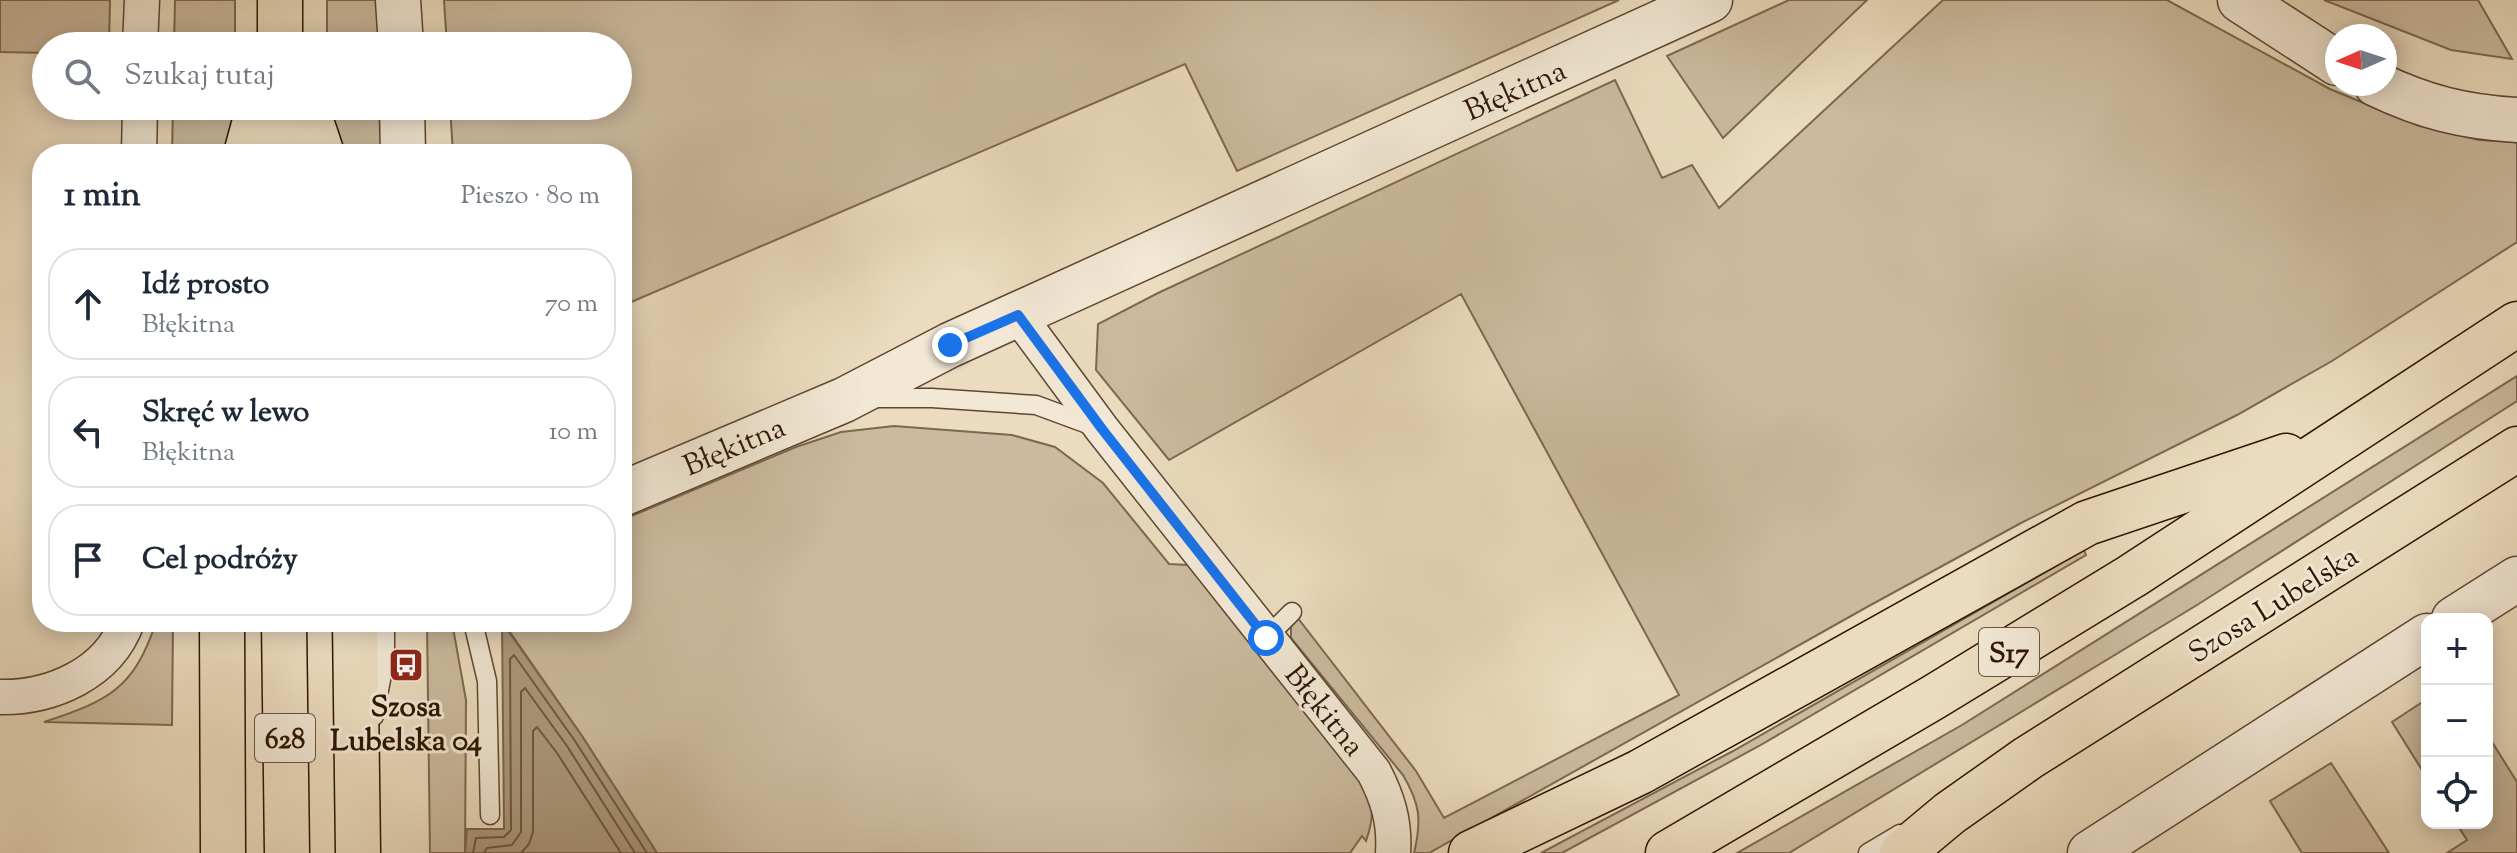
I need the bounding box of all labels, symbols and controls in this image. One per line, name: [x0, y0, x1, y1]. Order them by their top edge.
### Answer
north arrow: [2325, 24, 2397, 96]
search box: [32, 32, 632, 120]
street label: Błękitna: [1458, 51, 1574, 134]
icon: search: [60, 54, 104, 98]
text: Szukaj tutaj: [124, 55, 275, 98]
text: 1 min: [64, 172, 141, 221]
text: Pieszo · 80 m: [461, 178, 600, 215]
text: Idź prosto: [142, 264, 269, 307]
icon: ahead: [66, 282, 110, 326]
text: 70 m: [545, 286, 598, 323]
text: Błękitna: [142, 307, 235, 344]
route end: [932, 327, 968, 363]
text: Skręć w lewo: [142, 392, 309, 435]
street label: Błękitna: [677, 407, 793, 489]
icon: left: [66, 410, 110, 454]
text: 10 m: [549, 414, 598, 451]
text: Błękitna: [142, 435, 235, 472]
street label: Szosa Lubelska: [2181, 537, 2368, 676]
icon: arrive: [66, 538, 110, 582]
text: Cel podróży: [142, 539, 298, 582]
map controls: [2421, 613, 2493, 829]
button: +: [2421, 613, 2493, 685]
route start: [1248, 620, 1284, 656]
road number: S17: [1979, 628, 2039, 676]
bus stop icon: Szosa Lubelska 04: [387, 646, 425, 684]
street label: Błękitna: [1273, 656, 1374, 767]
button: −: [2421, 685, 2493, 757]
place label: Szosa Lubelska 04: [330, 687, 482, 764]
road number: 628: [255, 714, 315, 762]
button: locate: [2421, 757, 2493, 829]

